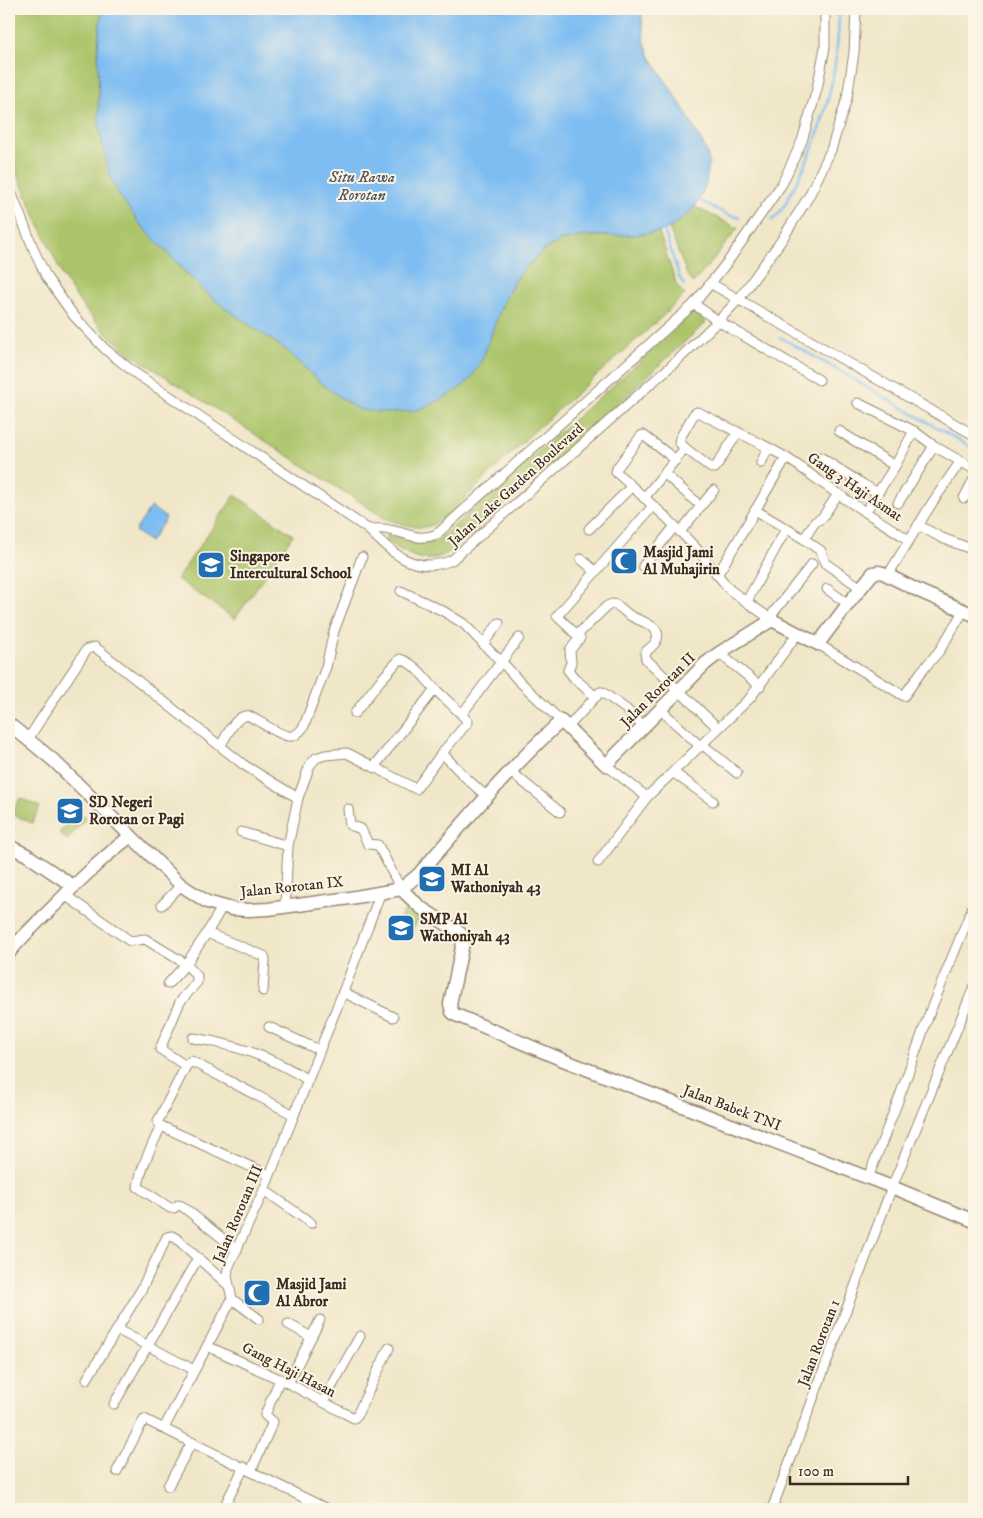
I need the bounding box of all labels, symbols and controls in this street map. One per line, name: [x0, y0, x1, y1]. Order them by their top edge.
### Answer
water label: Situ Rawa Rorotan: [328, 167, 395, 205]
street label: Jalan Lake Garden Boulevard: [443, 419, 588, 552]
street label: Gang 3 Haji Asmat: [804, 448, 906, 526]
place label: Masjid Jami Al Muhajirin: [642, 543, 720, 579]
mosque icon: Masjid Jami Al Muhajirin: [609, 546, 639, 576]
place label: Singapore Intercultural School: [230, 547, 352, 583]
school or university icon: Singapore Intercultural School: [196, 550, 226, 580]
street label: Jalan Rorotan II: [615, 648, 700, 733]
place label: SD Negeri Rorotan 01 Pagi: [89, 793, 184, 829]
school or university icon: SD Negeri Rorotan 01 Pagi: [55, 796, 85, 826]
place label: MI Al Wathoniyah 43: [450, 861, 541, 897]
school or university icon: MI Al Wathoniyah 43: [417, 864, 447, 894]
street label: Jalan Rorotan IX: [238, 872, 344, 902]
place label: SMP Al Wathoniyah 43: [419, 910, 510, 946]
school or university icon: SMP Al Wathoniyah 43: [386, 913, 416, 943]
street label: Jalan Babek TNI: [678, 1080, 784, 1135]
street label: Jalan Rorotan III: [208, 1162, 267, 1268]
place label: Masjid Jami Al Abror: [275, 1275, 347, 1311]
mosque icon: Masjid Jami Al Abror: [242, 1278, 272, 1308]
street label: Jalan Rorotan 1: [793, 1297, 844, 1391]
street label: Gang Haji Hasan: [239, 1338, 339, 1402]
scale bar: [790, 1453, 908, 1485]
text: 100 m: [798, 1462, 834, 1481]

